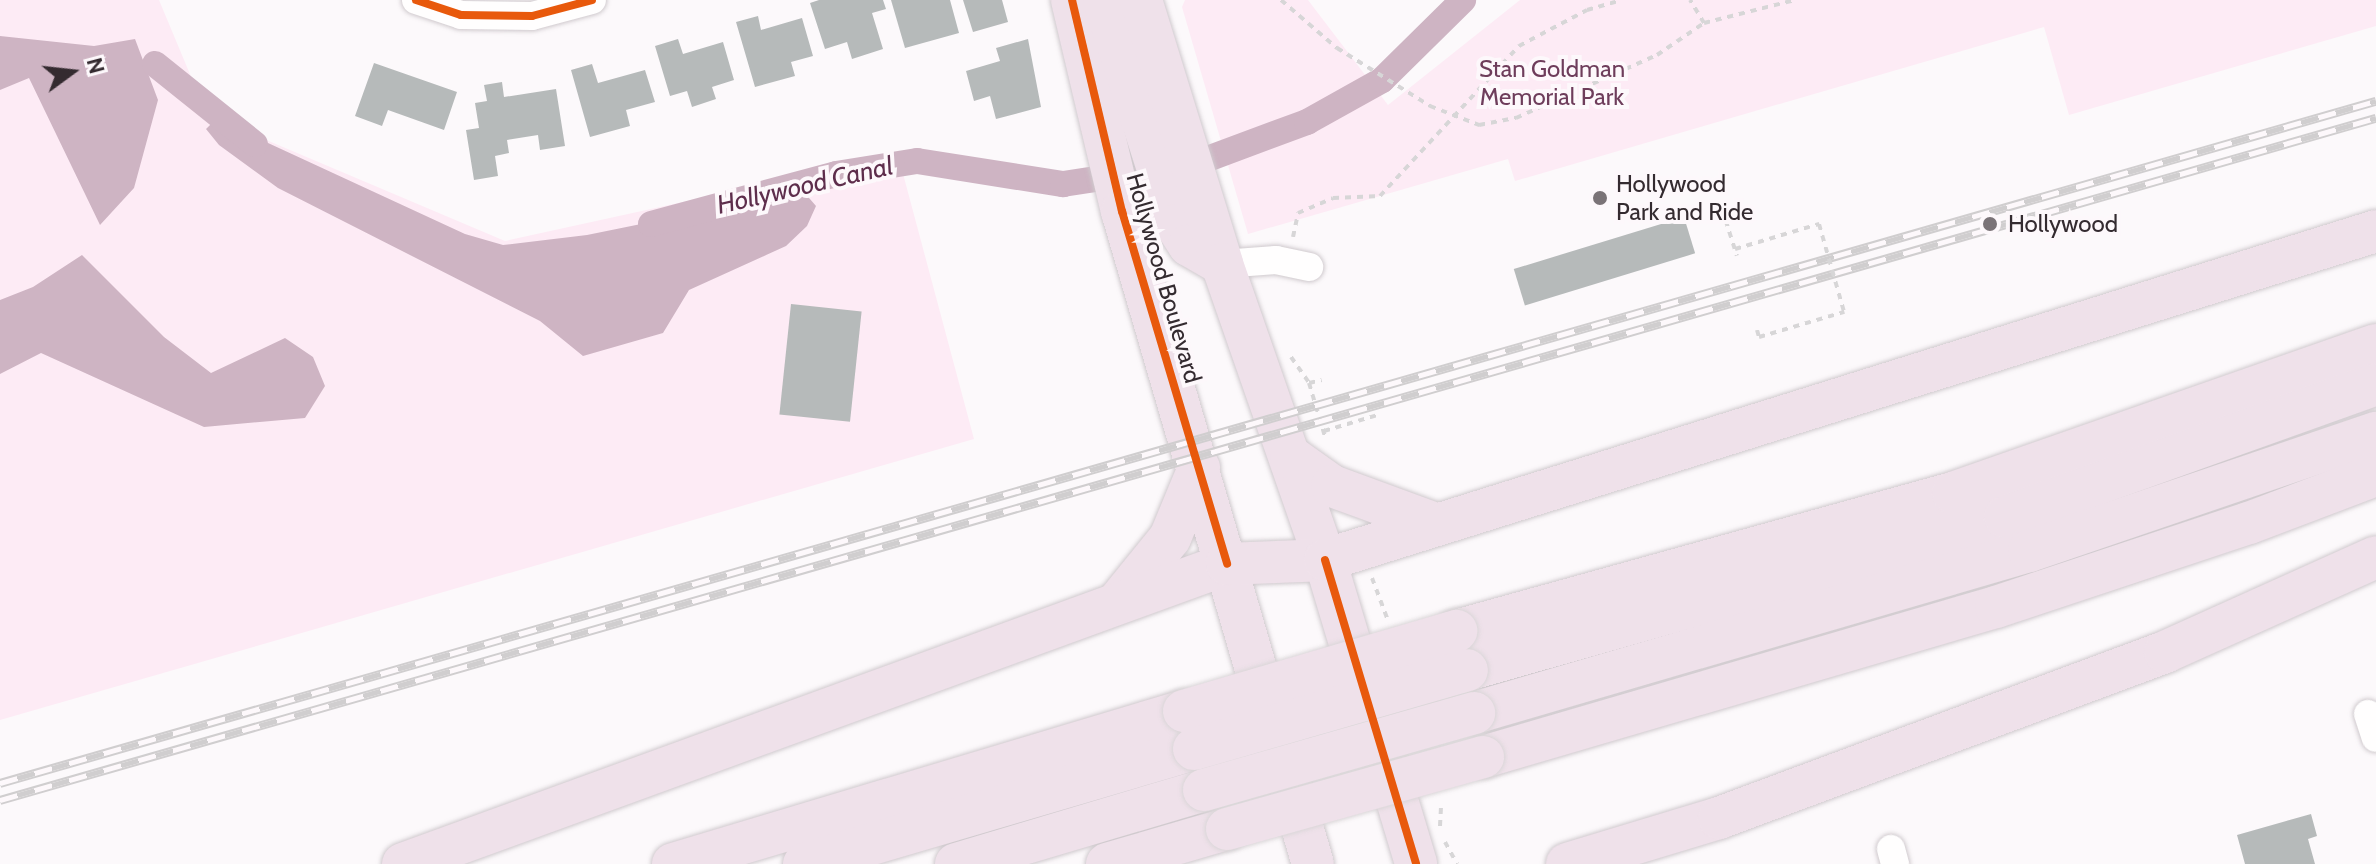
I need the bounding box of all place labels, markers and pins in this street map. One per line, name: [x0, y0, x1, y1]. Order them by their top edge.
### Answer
place label: Hollywood Park and Ride: [1616, 170, 1753, 226]
marker: Hollywood Park and Ride: [1591, 189, 1609, 207]
place label: Hollywood: [2008, 210, 2118, 238]
marker: Hollywood: [1979, 213, 2001, 235]

